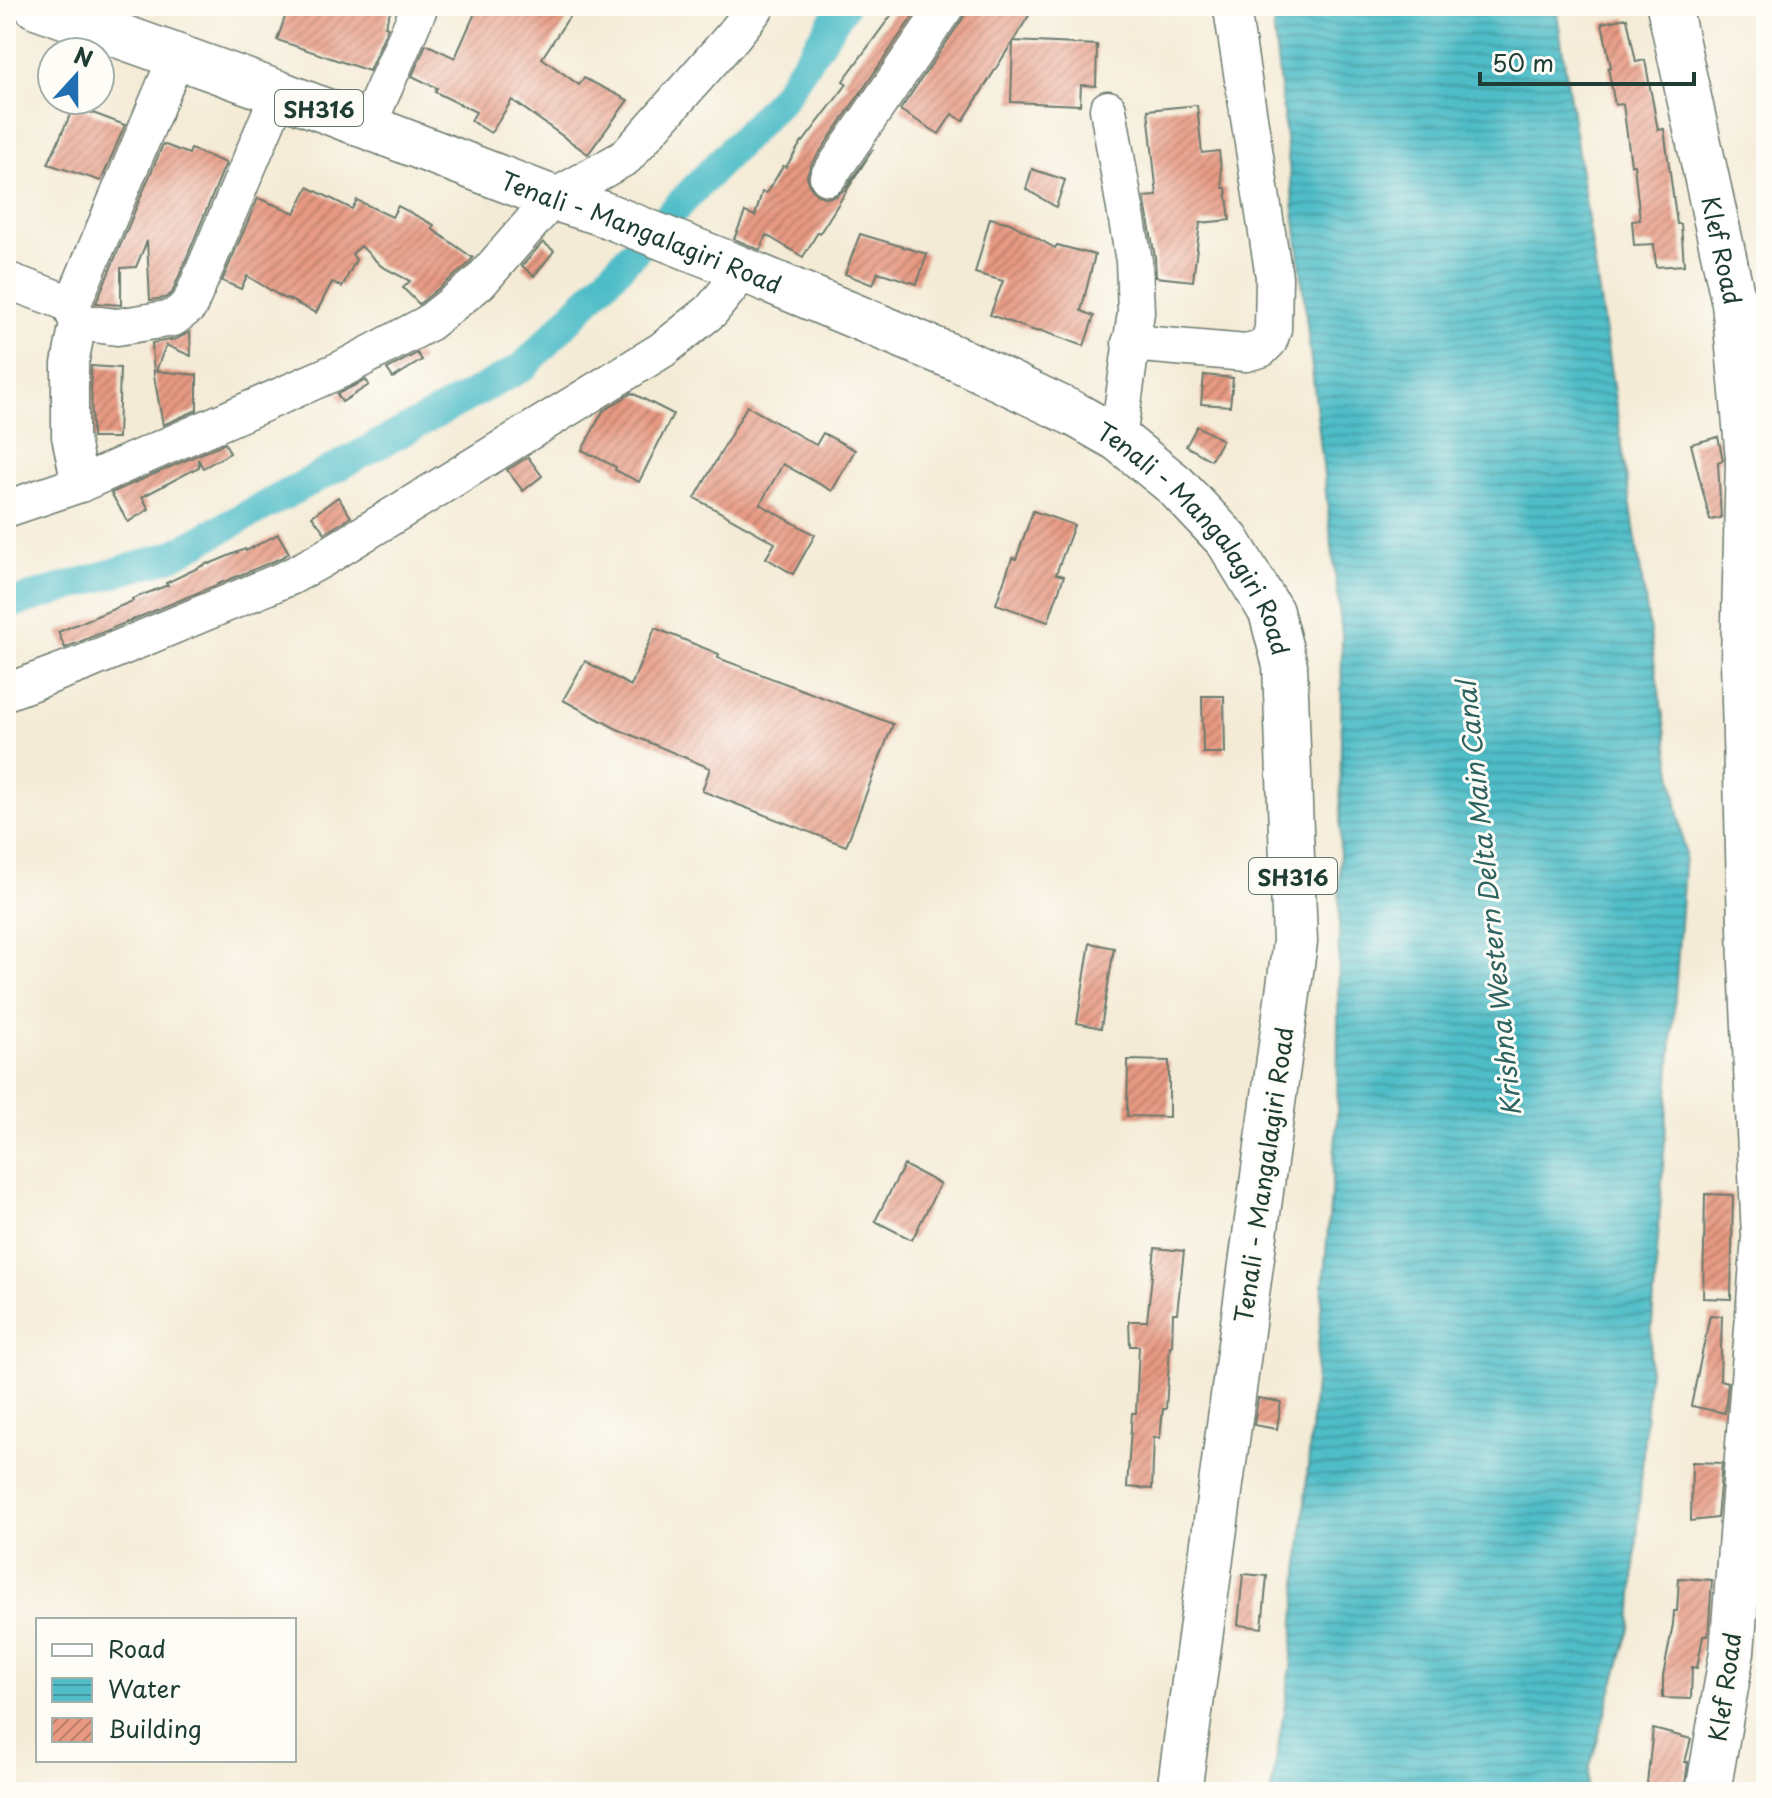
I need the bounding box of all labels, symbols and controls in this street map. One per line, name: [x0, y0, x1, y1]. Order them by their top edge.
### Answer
north arrow: [36, 36, 116, 116]
scale bar: [1480, 36, 1694, 86]
text: N: [70, 37, 98, 74]
text: 50 m: [1492, 44, 1554, 80]
road number: SH316: [275, 90, 363, 126]
street label: Tenali - Mangalagiri Road: [496, 162, 787, 302]
street label: Klef Road: [1693, 193, 1752, 308]
street label: Tenali - Mangalagiri Road: [1090, 413, 1299, 658]
water label: Krishna Western Delta Main Canal: [1445, 676, 1530, 1118]
road number: SH316: [1249, 858, 1337, 894]
street label: Tenali - Mangalagiri Road: [1224, 1025, 1302, 1325]
legend: [36, 1618, 296, 1762]
text: Road: [108, 1630, 166, 1666]
street label: Klef Road: [1699, 1630, 1749, 1744]
text: Water: [108, 1670, 181, 1706]
text: Building: [108, 1710, 202, 1746]

